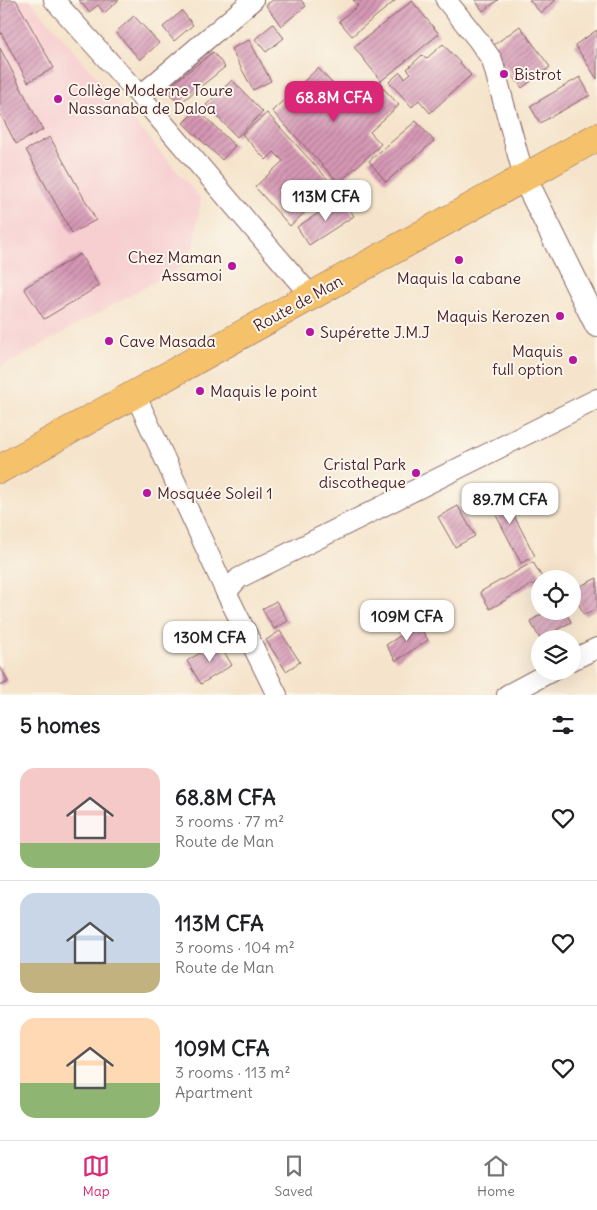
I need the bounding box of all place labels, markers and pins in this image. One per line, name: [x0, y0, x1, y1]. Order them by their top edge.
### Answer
place label: Bistrot: [514, 64, 562, 84]
marker: Bistrot: [498, 68, 510, 80]
place label: Collège Moderne Toure Nassanaba de Daloa: [68, 80, 233, 118]
pin: 68.8M CFA: [277, 80, 391, 123]
marker: Collège Moderne Toure Nassanaba de Daloa: [52, 93, 64, 105]
pin: 113M CFA: [274, 180, 378, 222]
place label: Chez Maman Assamoi: [128, 247, 222, 285]
marker: Maquis la cabane: [453, 254, 465, 266]
marker: Chez Maman Assamoi: [226, 260, 238, 272]
place label: Maquis la cabane: [397, 268, 521, 288]
place label: Maquis Kerozen: [437, 306, 550, 326]
marker: Maquis Kerozen: [554, 310, 566, 322]
place label: Supérette J.M.J: [320, 322, 430, 342]
marker: Supérette J.M.J: [304, 326, 316, 338]
place label: Cave Masada: [119, 331, 216, 351]
marker: Cave Masada: [103, 335, 115, 347]
place label: Maquis full option: [492, 341, 563, 379]
marker: Maquis full option: [567, 354, 579, 366]
place label: Maquis le point: [210, 381, 318, 401]
marker: Maquis le point: [194, 385, 206, 397]
place label: Cristal Park discotheque: [319, 454, 406, 492]
marker: Cristal Park discotheque: [410, 467, 422, 479]
pin: 89.7M CFA: [453, 482, 567, 525]
place label: Mosquée Soleil 1: [157, 483, 273, 503]
marker: Mosquée Soleil 1: [141, 487, 153, 499]
pin: 109M CFA: [355, 600, 459, 642]
pin: 130M CFA: [158, 620, 262, 663]

